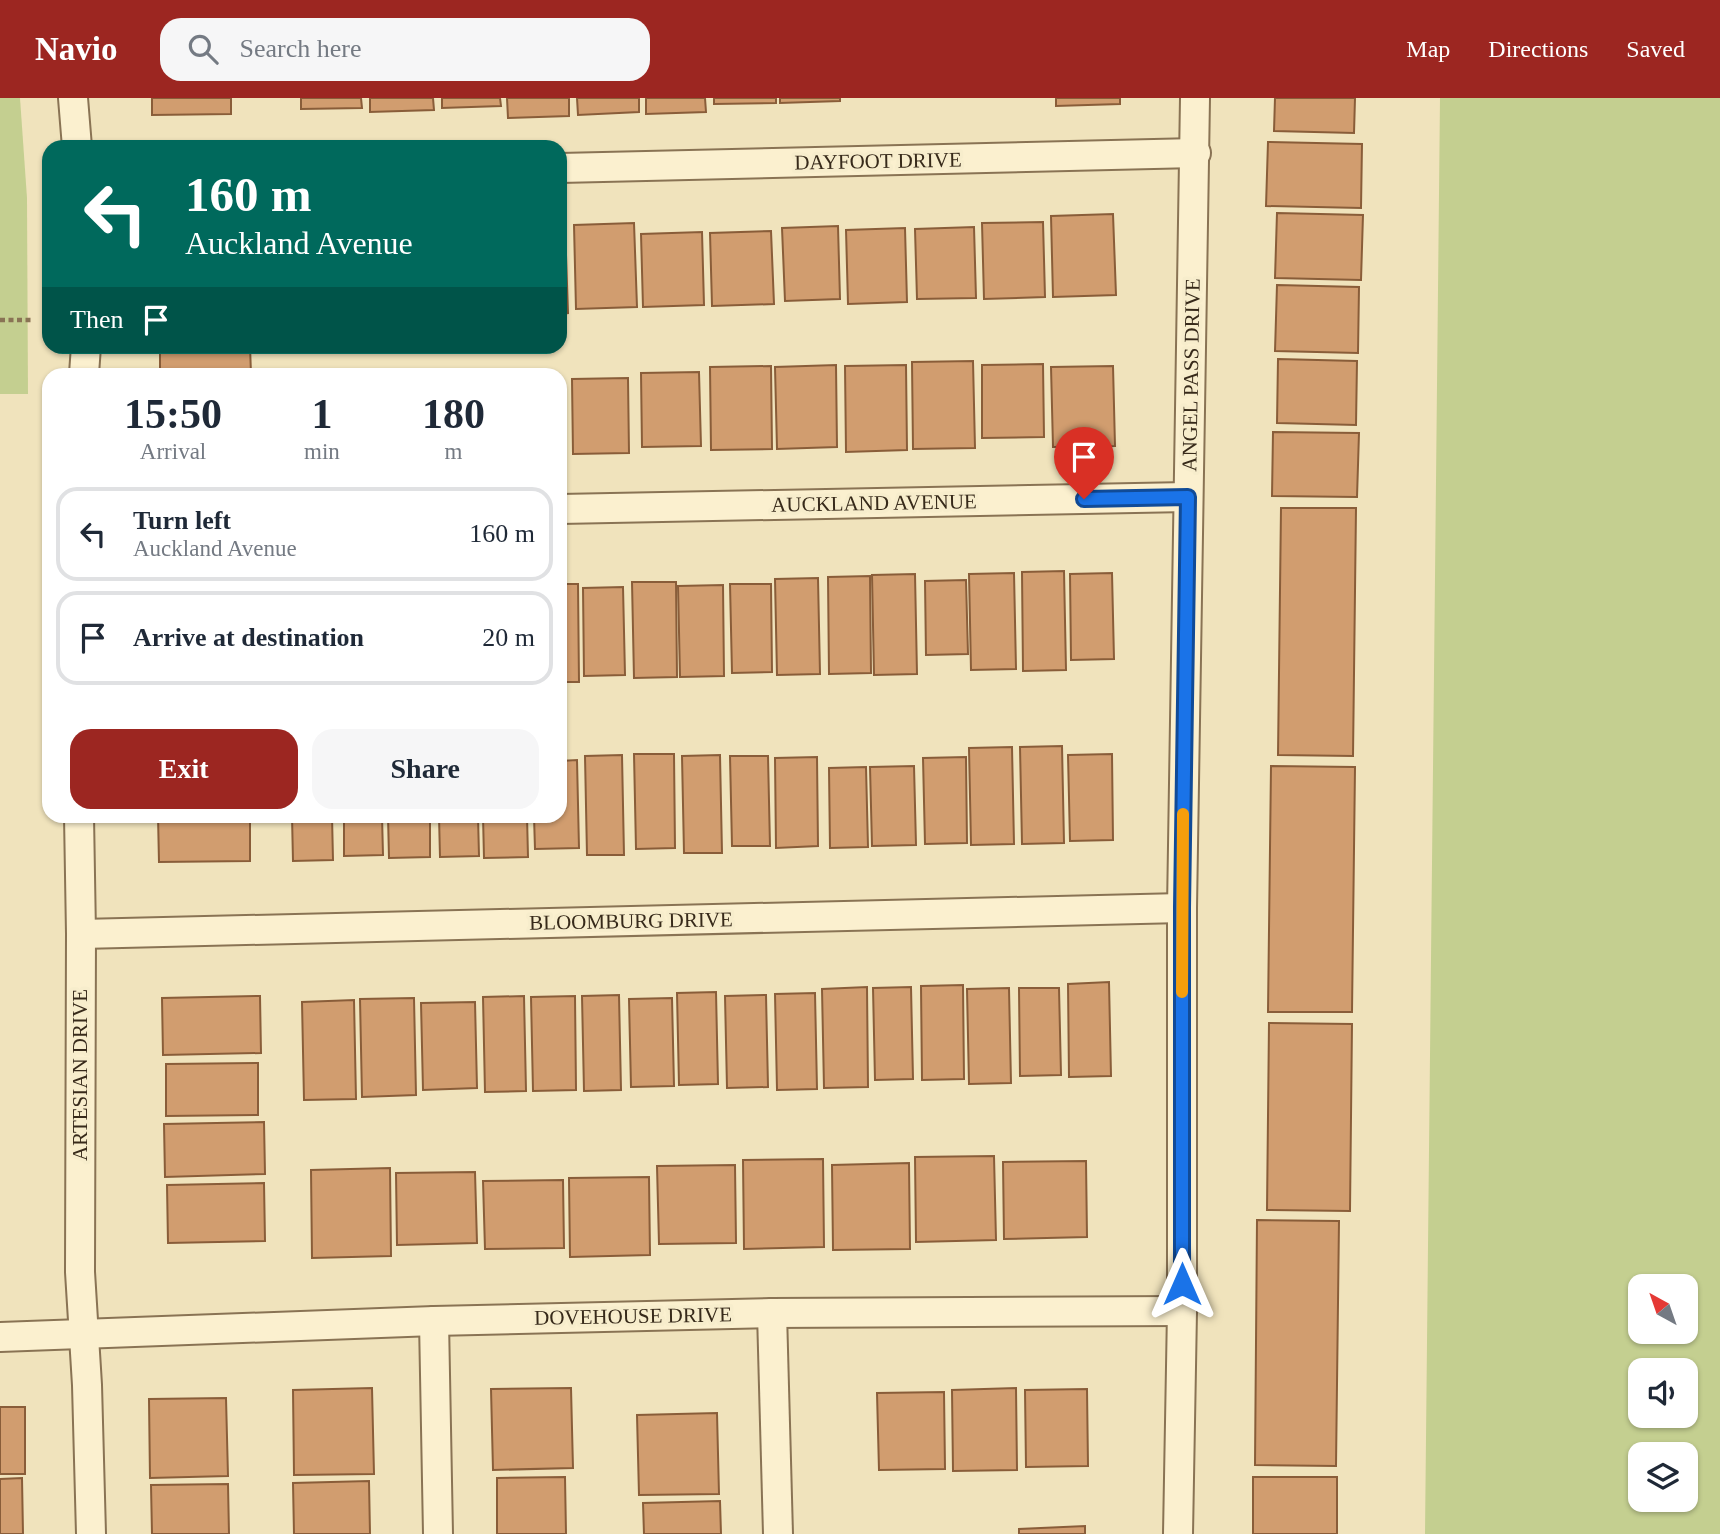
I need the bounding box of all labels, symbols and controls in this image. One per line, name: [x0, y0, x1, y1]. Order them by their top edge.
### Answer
search box: [160, 18, 650, 81]
icon: search: [184, 30, 222, 68]
text: Navio: [35, 31, 118, 67]
text: Search here: [240, 34, 361, 63]
text: Map: [1406, 36, 1450, 62]
text: Directions: [1488, 36, 1588, 62]
text: Saved: [1626, 36, 1685, 62]
street label: DAYFOOT DRIVE: [794, 148, 962, 174]
text: 160 m: [185, 167, 312, 222]
icon: left: [70, 168, 161, 259]
text: Auckland Avenue: [185, 225, 413, 261]
street label: ANGEL PASS DRIVE: [1177, 278, 1205, 472]
icon: arrive: [137, 301, 175, 339]
text: Then: [70, 305, 123, 334]
text: 15:50: [124, 391, 222, 437]
text: 1: [311, 391, 332, 437]
text: 180: [422, 391, 485, 437]
pin: [1054, 427, 1114, 499]
icon: arrive: [1065, 438, 1103, 476]
text: Arrival: [140, 439, 206, 464]
text: min: [304, 439, 340, 464]
text: m: [444, 439, 462, 464]
street label: AUCKLAND AVENUE: [771, 489, 977, 517]
text: Turn left: [133, 506, 231, 535]
icon: left: [74, 515, 112, 553]
text: 160 m: [469, 519, 535, 548]
text: Auckland Avenue: [133, 536, 297, 561]
icon: arrive: [74, 619, 112, 657]
text: Arrive at destination: [133, 623, 364, 652]
text: 20 m: [482, 623, 535, 652]
button: Exit: [70, 729, 298, 809]
button: Share: [312, 729, 539, 809]
street label: BLOOMBURG DRIVE: [529, 907, 733, 935]
street label: ARTESIAN DRIVE: [68, 989, 92, 1161]
position arrow: [1145, 1247, 1219, 1321]
north arrow: [1628, 1274, 1698, 1344]
map controls: [1628, 1274, 1698, 1512]
street label: DOVEHOUSE DRIVE: [534, 1302, 732, 1330]
button: sound: [1628, 1358, 1698, 1428]
button: layers: [1628, 1442, 1698, 1512]

